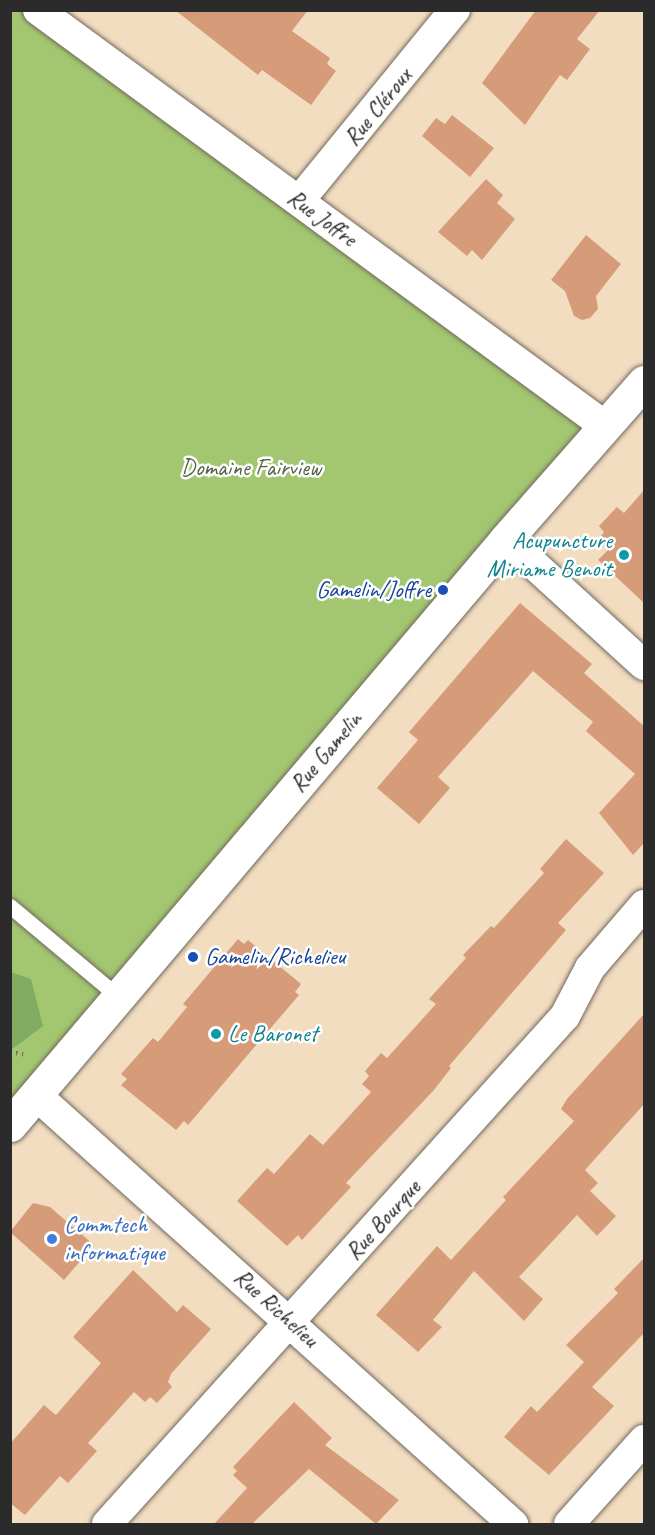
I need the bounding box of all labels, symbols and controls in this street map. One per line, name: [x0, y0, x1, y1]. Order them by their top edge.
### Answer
street label: Rue Cléroux: [338, 62, 418, 152]
street label: Rue Joffre: [282, 183, 362, 253]
park label: Domaine Fairview: [181, 454, 321, 482]
place label: Acupuncture Miriame Benoit: [487, 527, 612, 583]
marker: Acupuncture Miriame Benoit: [617, 548, 631, 562]
place label: Gamelin/Joffre: [316, 576, 431, 604]
marker: Gamelin/Joffre: [436, 583, 450, 597]
street label: Rue Gamelin: [284, 705, 368, 799]
place label: Gamelin/Richelieu: [205, 943, 345, 971]
marker: Gamelin/Richelieu: [186, 950, 200, 964]
place label: Le Baronet: [228, 1020, 318, 1048]
marker: Le Baronet: [209, 1027, 223, 1041]
street label: Rue Bourque: [339, 1174, 427, 1266]
place label: Commtech informatique: [64, 1211, 165, 1267]
marker: Commtech informatique: [45, 1232, 59, 1246]
street label: Rue Richelieu: [228, 1262, 324, 1354]

